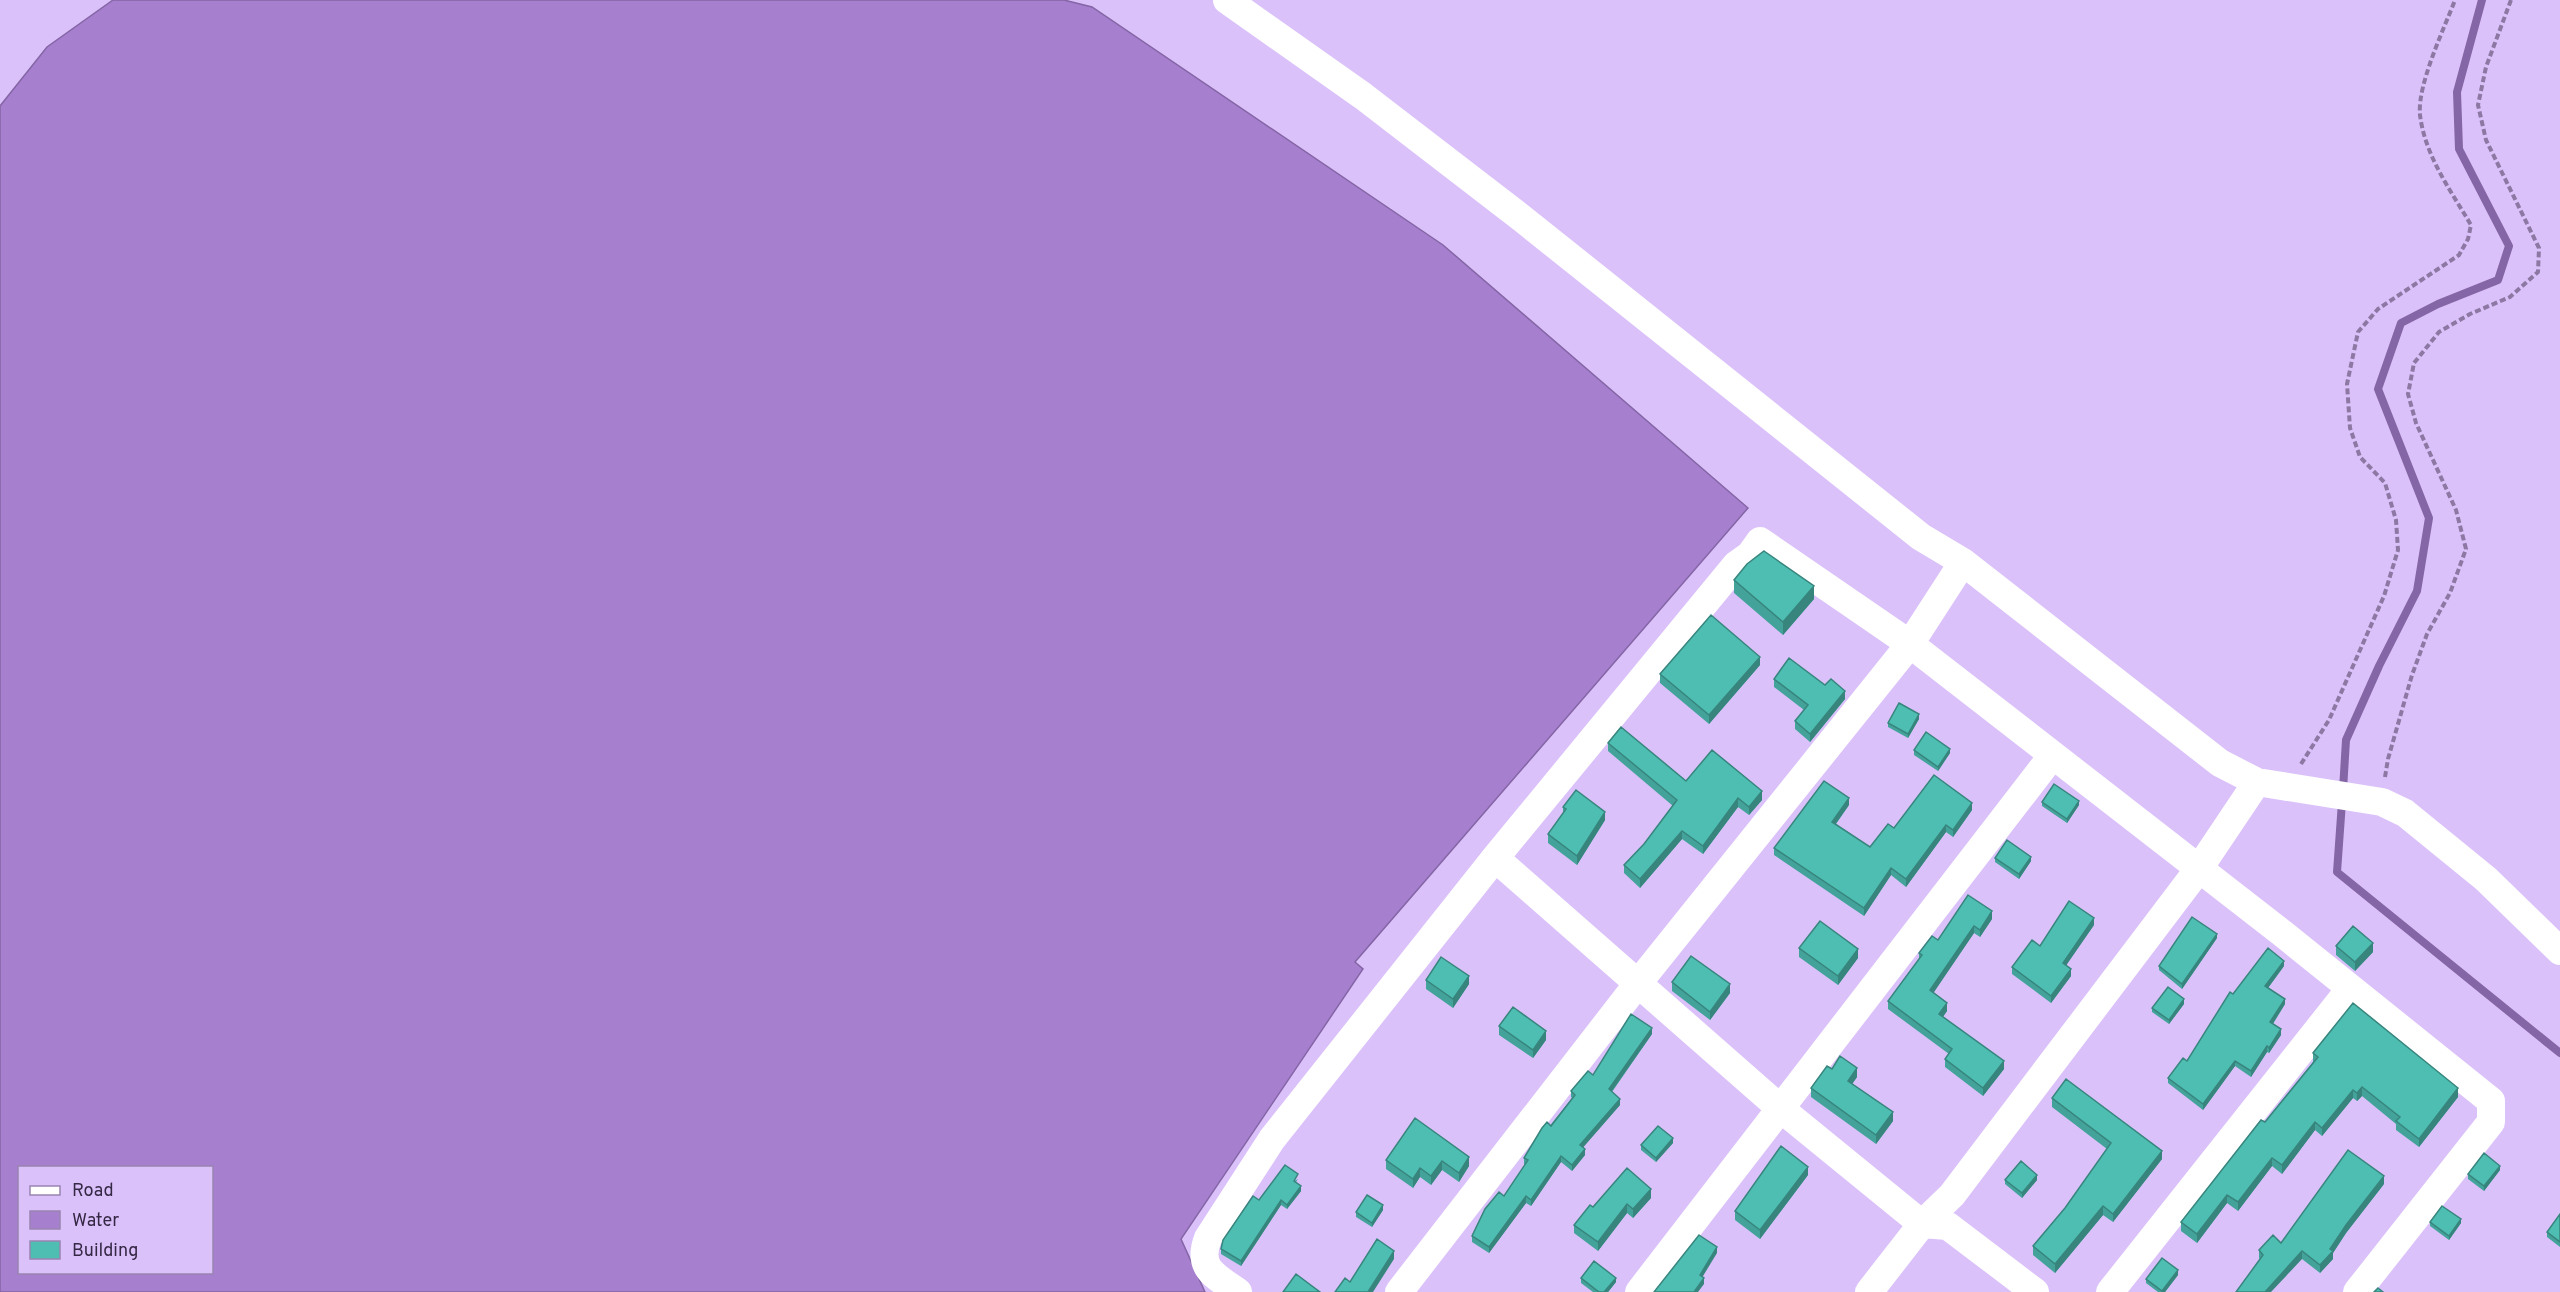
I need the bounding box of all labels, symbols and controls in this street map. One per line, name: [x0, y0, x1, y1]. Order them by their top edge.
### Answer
legend: [18, 1166, 213, 1274]
text: Road: [72, 1180, 114, 1203]
text: Water: [72, 1210, 119, 1233]
text: Building: [72, 1240, 138, 1263]

